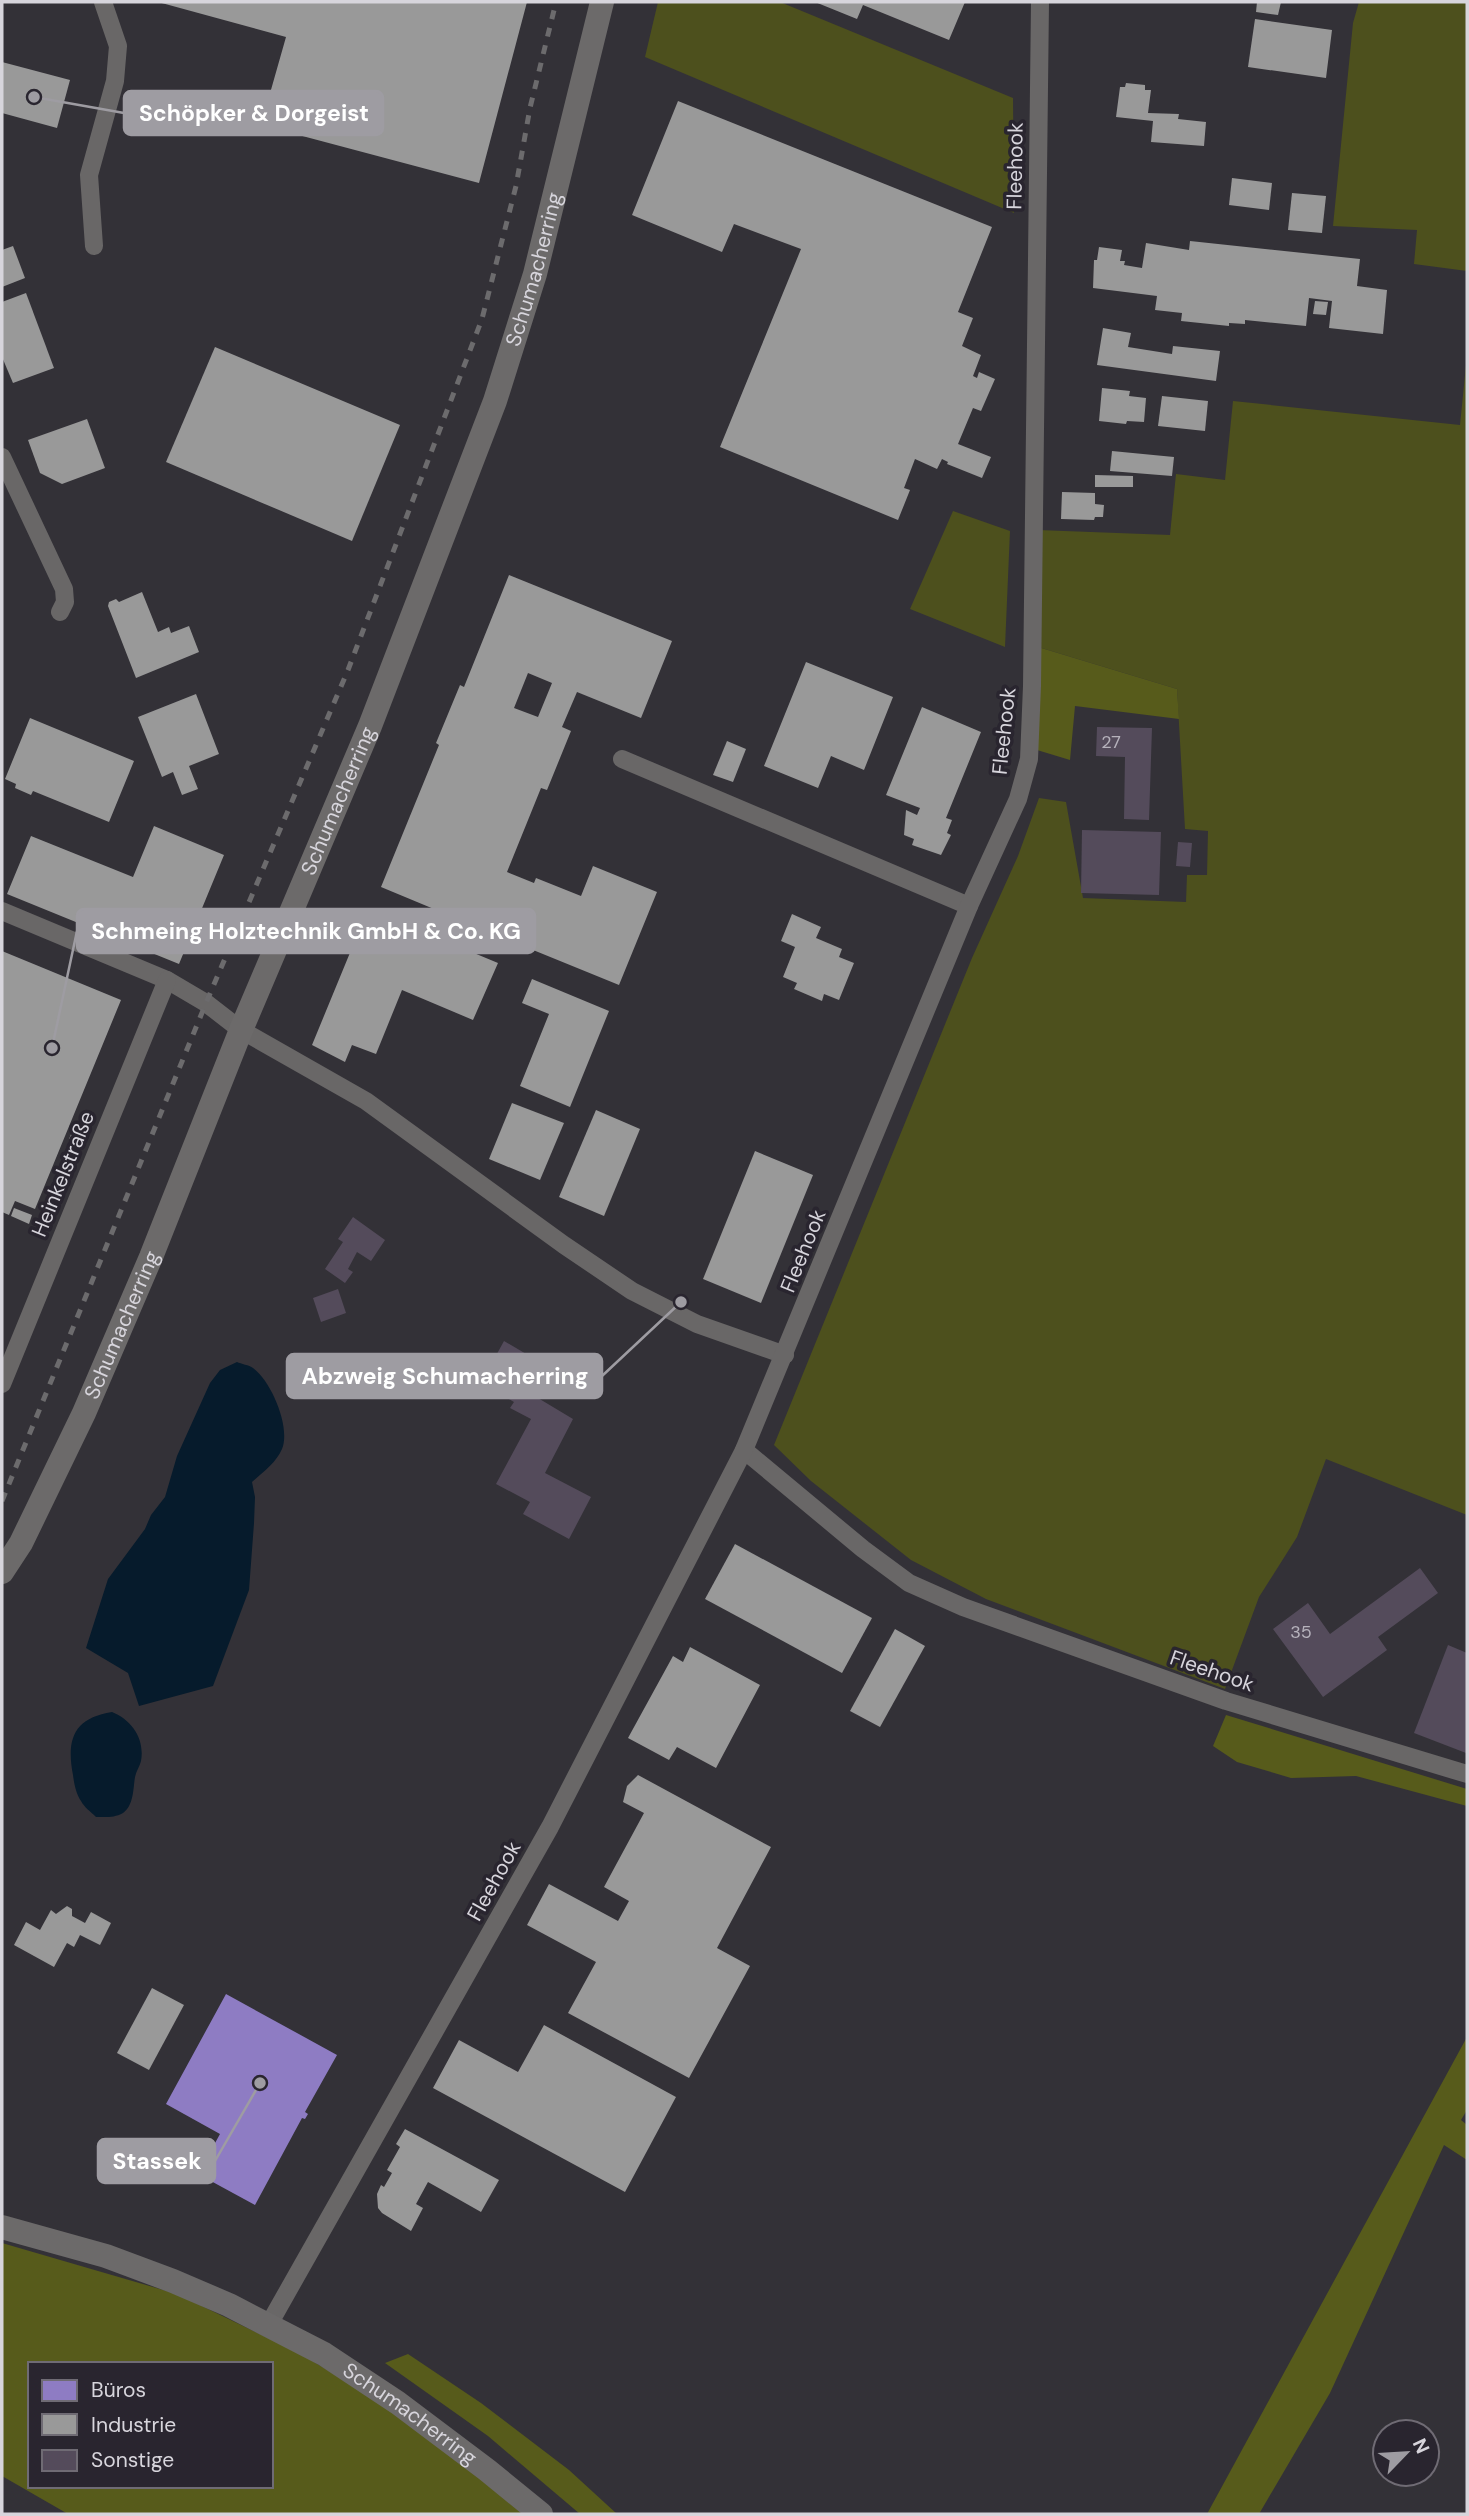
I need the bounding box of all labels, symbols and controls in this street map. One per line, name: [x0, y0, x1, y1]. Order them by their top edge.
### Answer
callout: Schöpker & Dorgeist: [124, 91, 383, 135]
text: Schöpker & Dorgeist: [139, 98, 369, 128]
street label: Fleehook: [1000, 122, 1030, 210]
street label: Schumacherring: [499, 189, 569, 350]
street label: Fleehook: [986, 686, 1023, 776]
street label: Schumacherring: [294, 722, 382, 879]
house number: 27: [1101, 730, 1121, 754]
callout: Schmeing Holztechnik GmbH & Co. KG: [77, 909, 535, 953]
text: Schmeing Holztechnik GmbH & Co. KG: [91, 916, 521, 946]
street label: Heinkelstraße: [25, 1107, 101, 1241]
street label: Fleehook: [774, 1205, 832, 1297]
street label: Schumacherring: [78, 1246, 166, 1403]
callout: Abzweig Schumacherring: [287, 1354, 602, 1398]
text: Abzweig Schumacherring: [302, 1361, 588, 1391]
house number: 35: [1290, 1620, 1312, 1644]
street label: Fleehook: [1166, 1644, 1258, 1699]
street label: Fleehook: [461, 1836, 528, 1926]
callout: Stassek: [98, 2139, 215, 2183]
text: Stassek: [113, 2146, 201, 2176]
street label: Schumacherring: [337, 2356, 483, 2472]
legend: [28, 2362, 273, 2488]
text: Büros: [91, 2376, 146, 2404]
text: Industrie: [91, 2411, 176, 2439]
north arrow: [1371, 2418, 1441, 2488]
text: N: [1407, 2434, 1435, 2458]
text: Sonstige: [91, 2446, 174, 2474]

